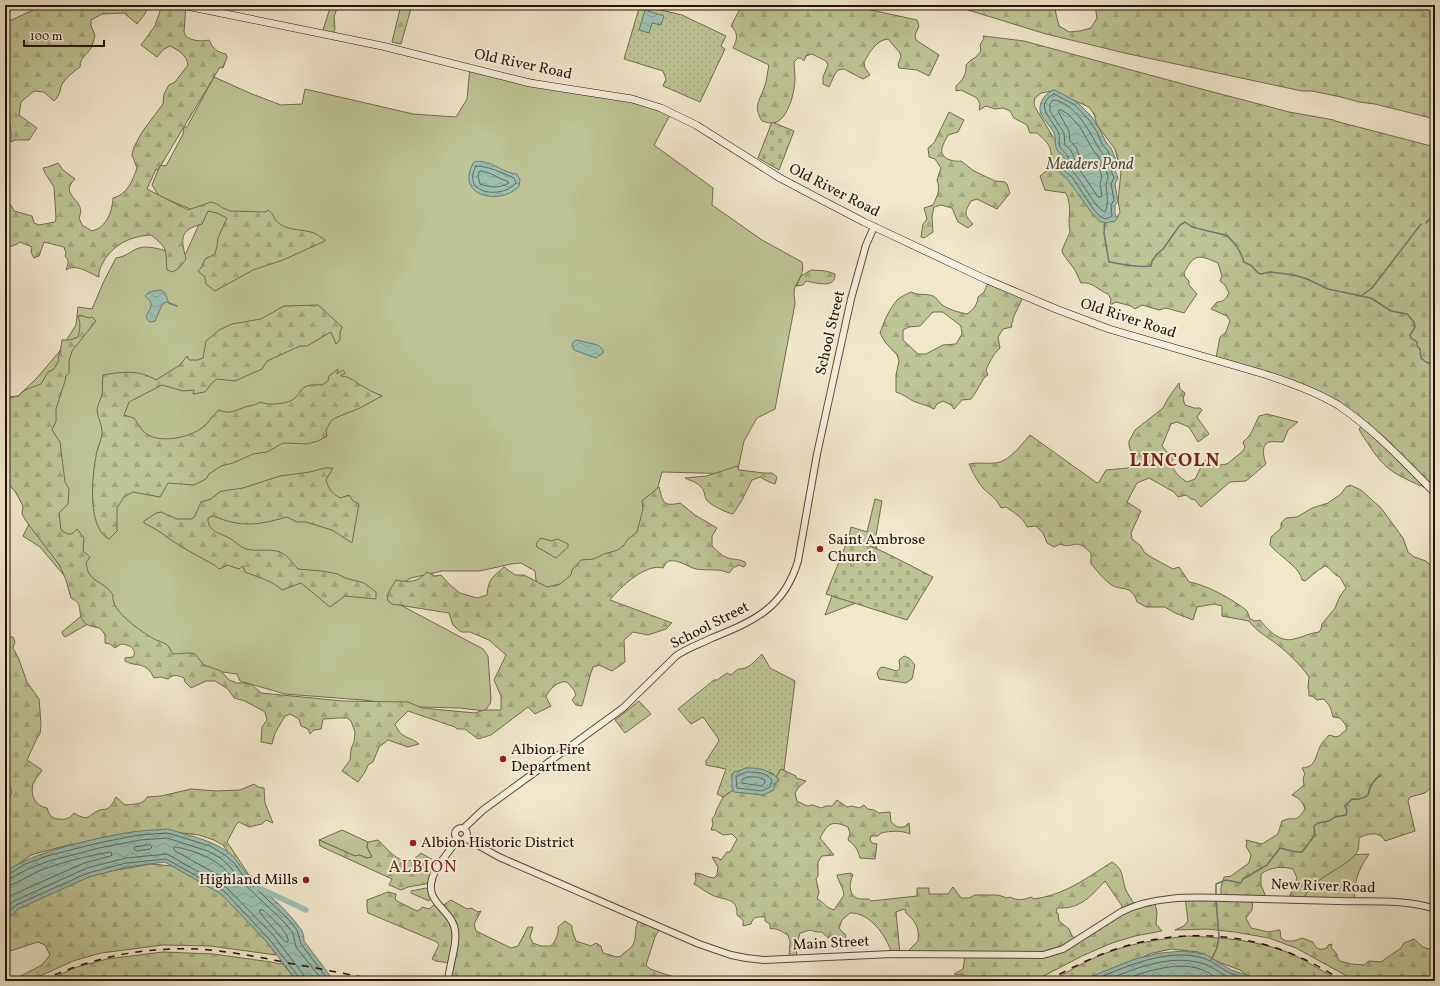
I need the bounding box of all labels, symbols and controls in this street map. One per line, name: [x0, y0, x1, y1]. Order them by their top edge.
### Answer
scale bar: [24, 22, 104, 48]
text: 100 m: [30, 29, 63, 45]
street label: Old River Road: [472, 44, 574, 86]
water label: Meaders Pond: [1045, 154, 1134, 176]
street label: Old River Road: [785, 159, 883, 223]
street label: School Street: [811, 289, 851, 377]
street label: Old River Road: [1077, 294, 1179, 344]
district label: LINCOLN: [1130, 448, 1220, 474]
place label: Saint Ambrose Church: [828, 530, 925, 568]
marker: Saint Ambrose Church: [815, 544, 825, 554]
street label: School Street: [667, 597, 753, 655]
place label: Albion Fire Department: [511, 740, 591, 778]
marker: Albion Fire Department: [498, 754, 508, 764]
place label: Albion Historic District: [421, 833, 574, 854]
marker: Albion Historic District: [408, 838, 418, 848]
district label: ALBION: [388, 856, 458, 879]
place label: Highland Mills: [199, 870, 298, 891]
marker: Highland Mills: [301, 875, 311, 885]
street label: New River Road: [1270, 875, 1376, 899]
street label: Main Street: [792, 931, 870, 957]

